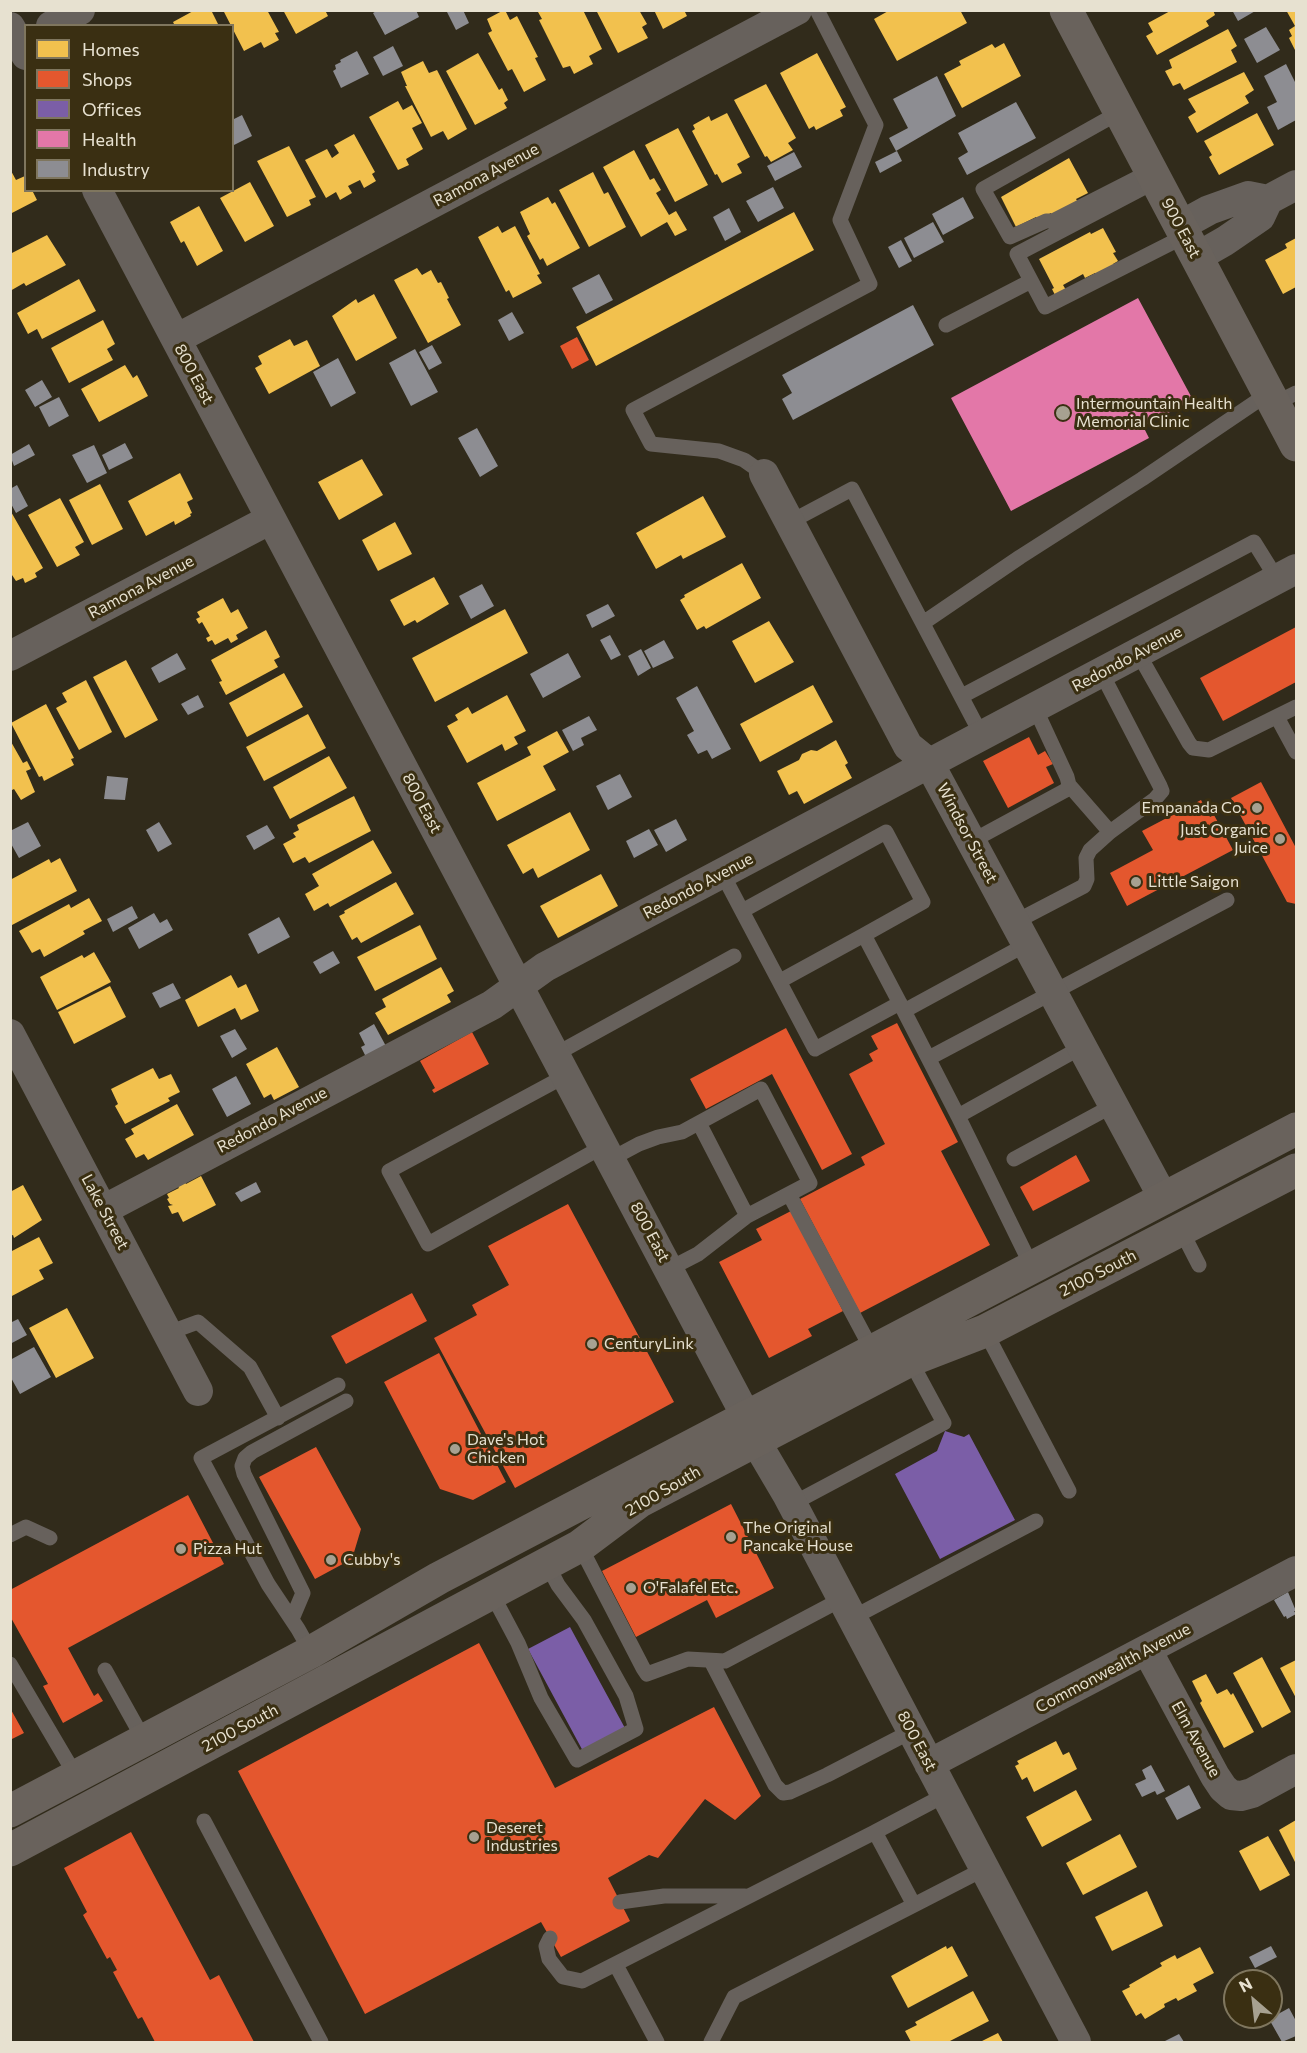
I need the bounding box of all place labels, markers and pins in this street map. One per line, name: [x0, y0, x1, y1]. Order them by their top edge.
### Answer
place label: Intermountain Health Memorial Clinic: [1076, 394, 1232, 432]
marker: Intermountain Health Memorial Clinic: [1054, 404, 1072, 422]
place label: Empanada Co.: [1142, 798, 1245, 818]
marker: Empanada Co.: [1250, 801, 1264, 815]
place label: Just Organic Juice: [1180, 820, 1268, 858]
marker: Just Organic Juice: [1273, 832, 1287, 846]
place label: Little Saigon: [1148, 872, 1239, 892]
marker: Little Saigon: [1129, 875, 1143, 889]
place label: CenturyLink: [604, 1334, 694, 1354]
marker: CenturyLink: [585, 1337, 599, 1351]
place label: Dave's Hot Chicken: [467, 1430, 545, 1468]
marker: Dave's Hot Chicken: [448, 1442, 462, 1456]
place label: The Original Pancake House: [743, 1518, 853, 1556]
marker: The Original Pancake House: [724, 1530, 738, 1544]
place label: Pizza Hut: [193, 1539, 262, 1559]
marker: Pizza Hut: [174, 1542, 188, 1556]
place label: Cubby's: [343, 1550, 400, 1570]
marker: Cubby's: [324, 1553, 338, 1567]
place label: O'Falafel Etc.: [643, 1578, 738, 1598]
marker: O'Falafel Etc.: [624, 1581, 638, 1595]
place label: Deseret Industries: [486, 1818, 558, 1856]
marker: Deseret Industries: [467, 1830, 481, 1844]

